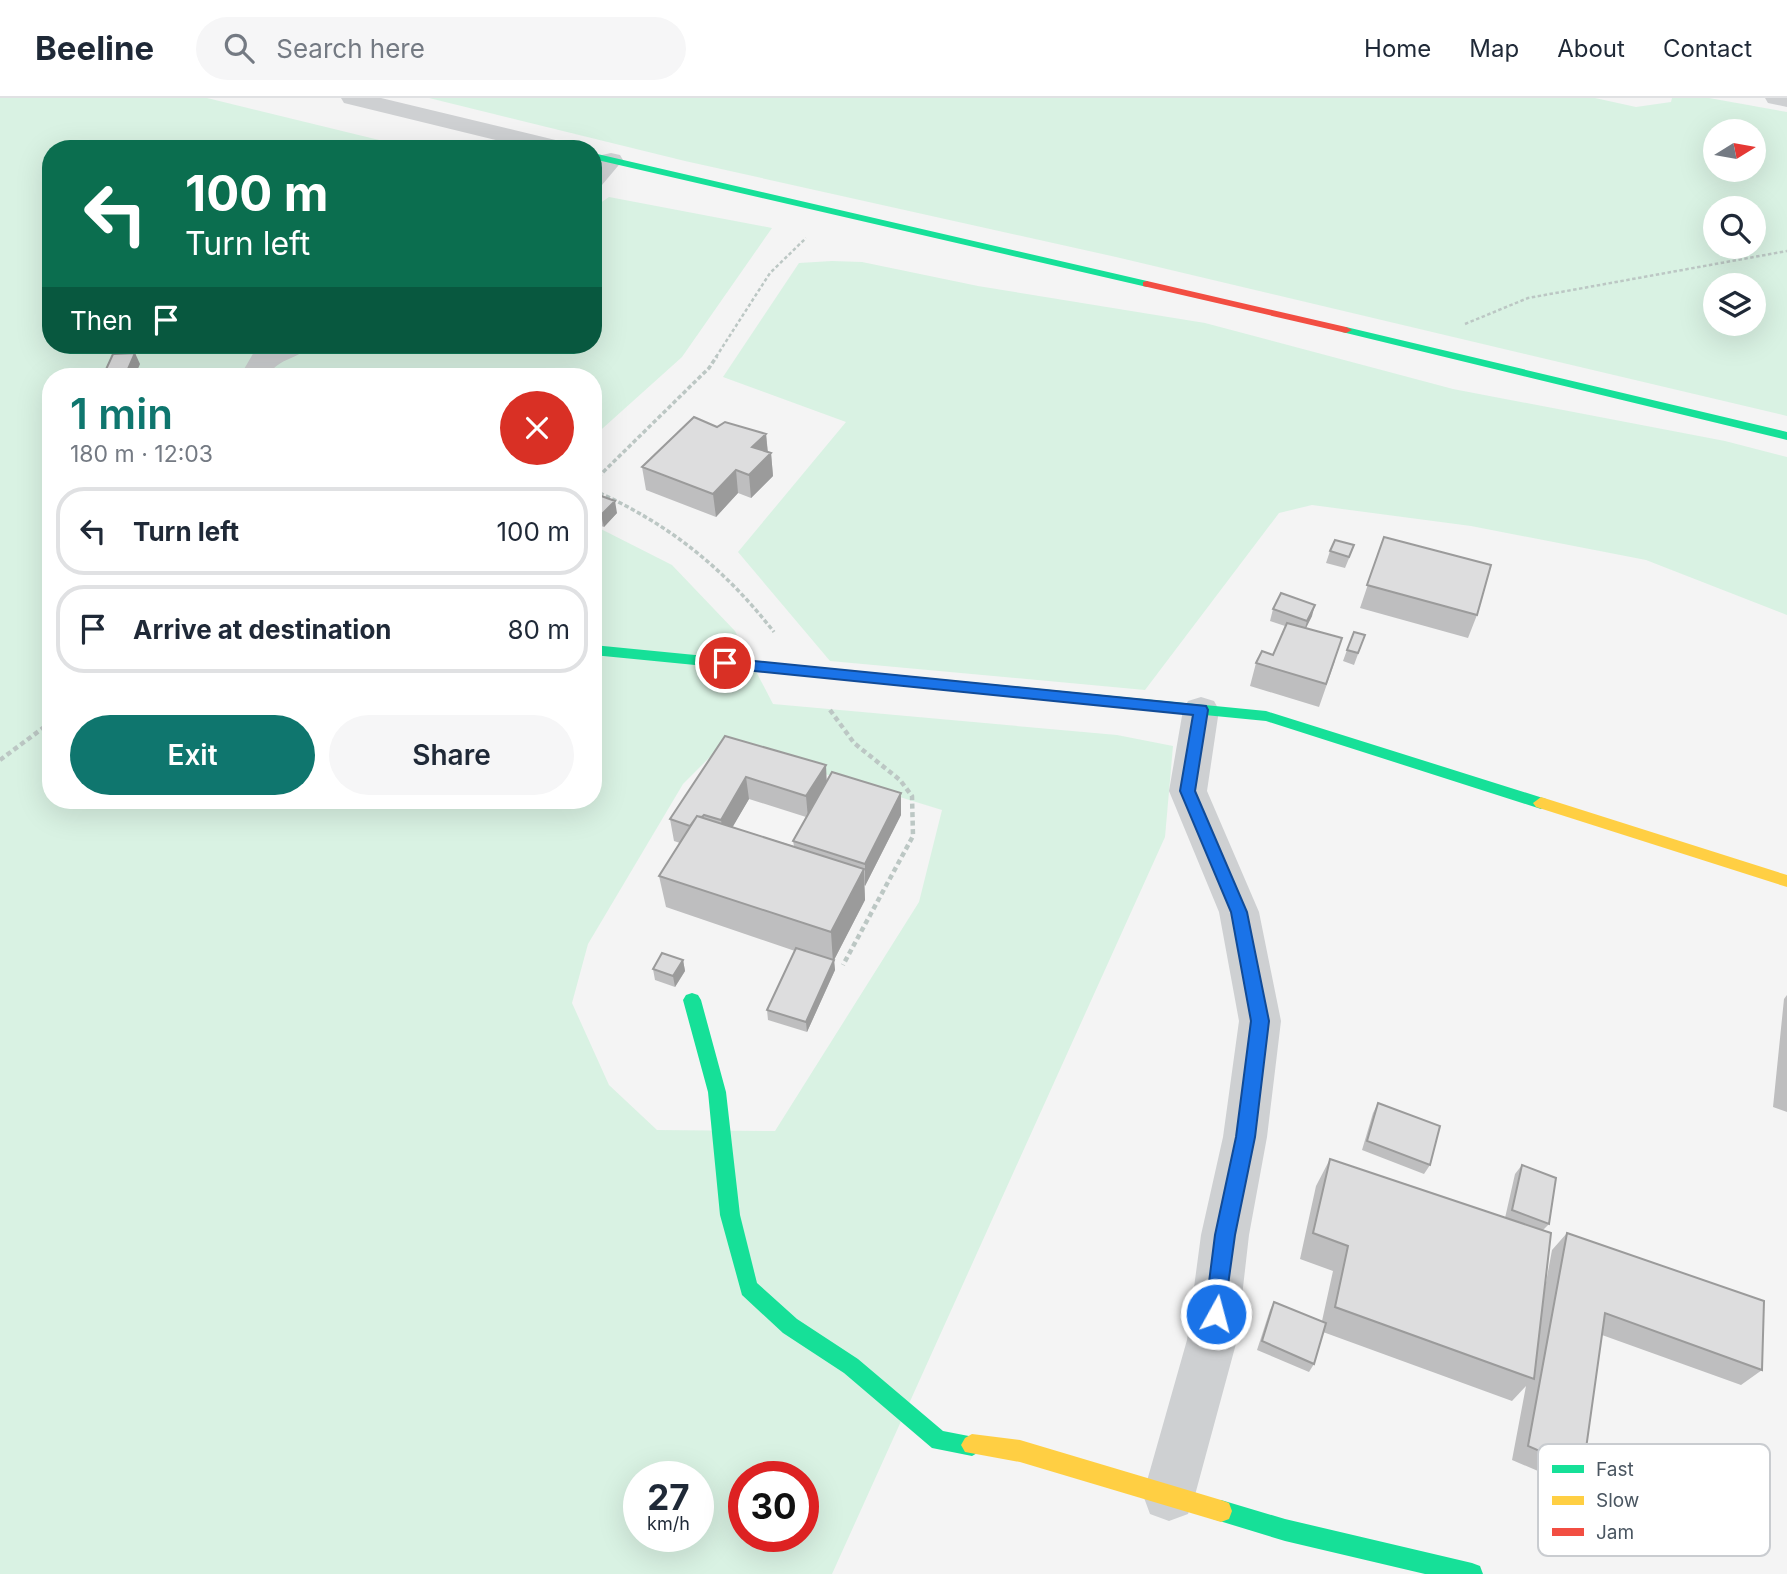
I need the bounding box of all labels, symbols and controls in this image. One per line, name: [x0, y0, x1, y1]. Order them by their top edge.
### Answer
search box: [196, 17, 686, 80]
text: Beeline: [35, 28, 154, 68]
icon: search: [220, 29, 258, 67]
text: Search here: [276, 33, 425, 64]
text: Home: [1364, 34, 1431, 63]
text: Map: [1469, 34, 1519, 63]
text: About: [1557, 34, 1625, 63]
text: Contact: [1663, 34, 1752, 63]
north arrow: [1703, 119, 1766, 182]
map controls: [1703, 119, 1766, 336]
text: 100 m: [185, 164, 329, 223]
icon: left: [70, 168, 161, 259]
button: search: [1703, 196, 1766, 259]
text: Turn left: [185, 224, 310, 263]
button: layers: [1703, 273, 1766, 336]
icon: arrive: [147, 301, 185, 339]
text: Then: [70, 305, 133, 336]
text: 1 min: [70, 388, 173, 439]
button: close: [500, 391, 574, 465]
text: 180 m · 12:03: [70, 440, 213, 468]
icon: left: [74, 512, 112, 550]
text: Turn left: [133, 516, 239, 547]
text: 100 m: [497, 516, 570, 547]
icon: arrive: [74, 610, 112, 648]
text: Arrive at destination: [133, 614, 392, 645]
text: 80 m: [507, 614, 570, 645]
pin: [695, 633, 755, 693]
icon: arrive: [706, 644, 744, 682]
button: Exit: [70, 715, 315, 795]
button: Share: [329, 715, 574, 795]
position arrow: [1179, 1277, 1253, 1351]
legend: [1538, 1444, 1770, 1556]
text: Fast: [1596, 1458, 1634, 1481]
speed limit sign: 30: [728, 1461, 819, 1552]
text: 27: [647, 1476, 690, 1518]
text: Slow: [1596, 1489, 1639, 1512]
text: km/h: [647, 1513, 690, 1534]
text: Jam: [1596, 1521, 1634, 1544]

